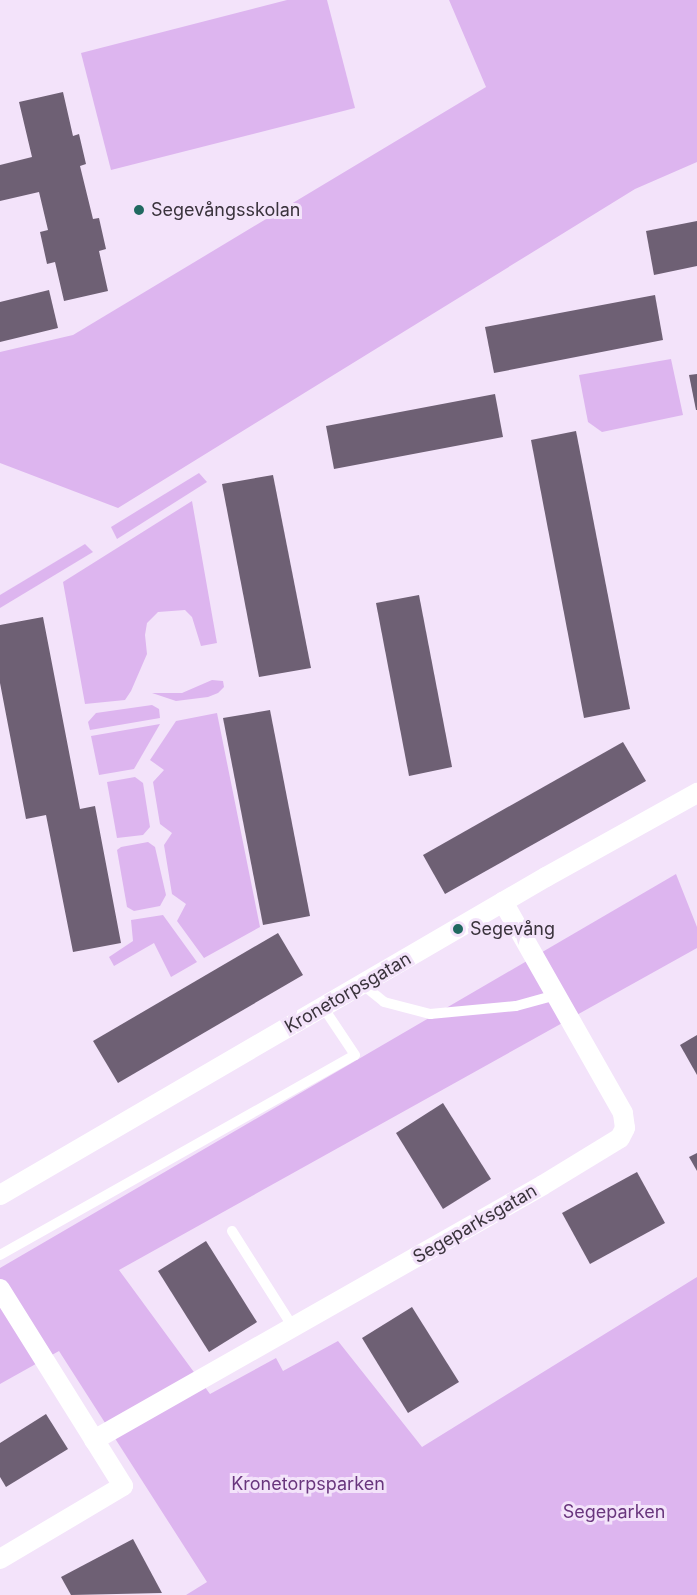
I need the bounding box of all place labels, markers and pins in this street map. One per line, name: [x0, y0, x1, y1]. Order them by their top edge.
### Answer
place label: Segevångsskolan: [151, 199, 300, 221]
marker: Segevångsskolan: [132, 203, 146, 217]
place label: Segevång: [470, 918, 555, 940]
marker: Segevång: [451, 922, 465, 936]

